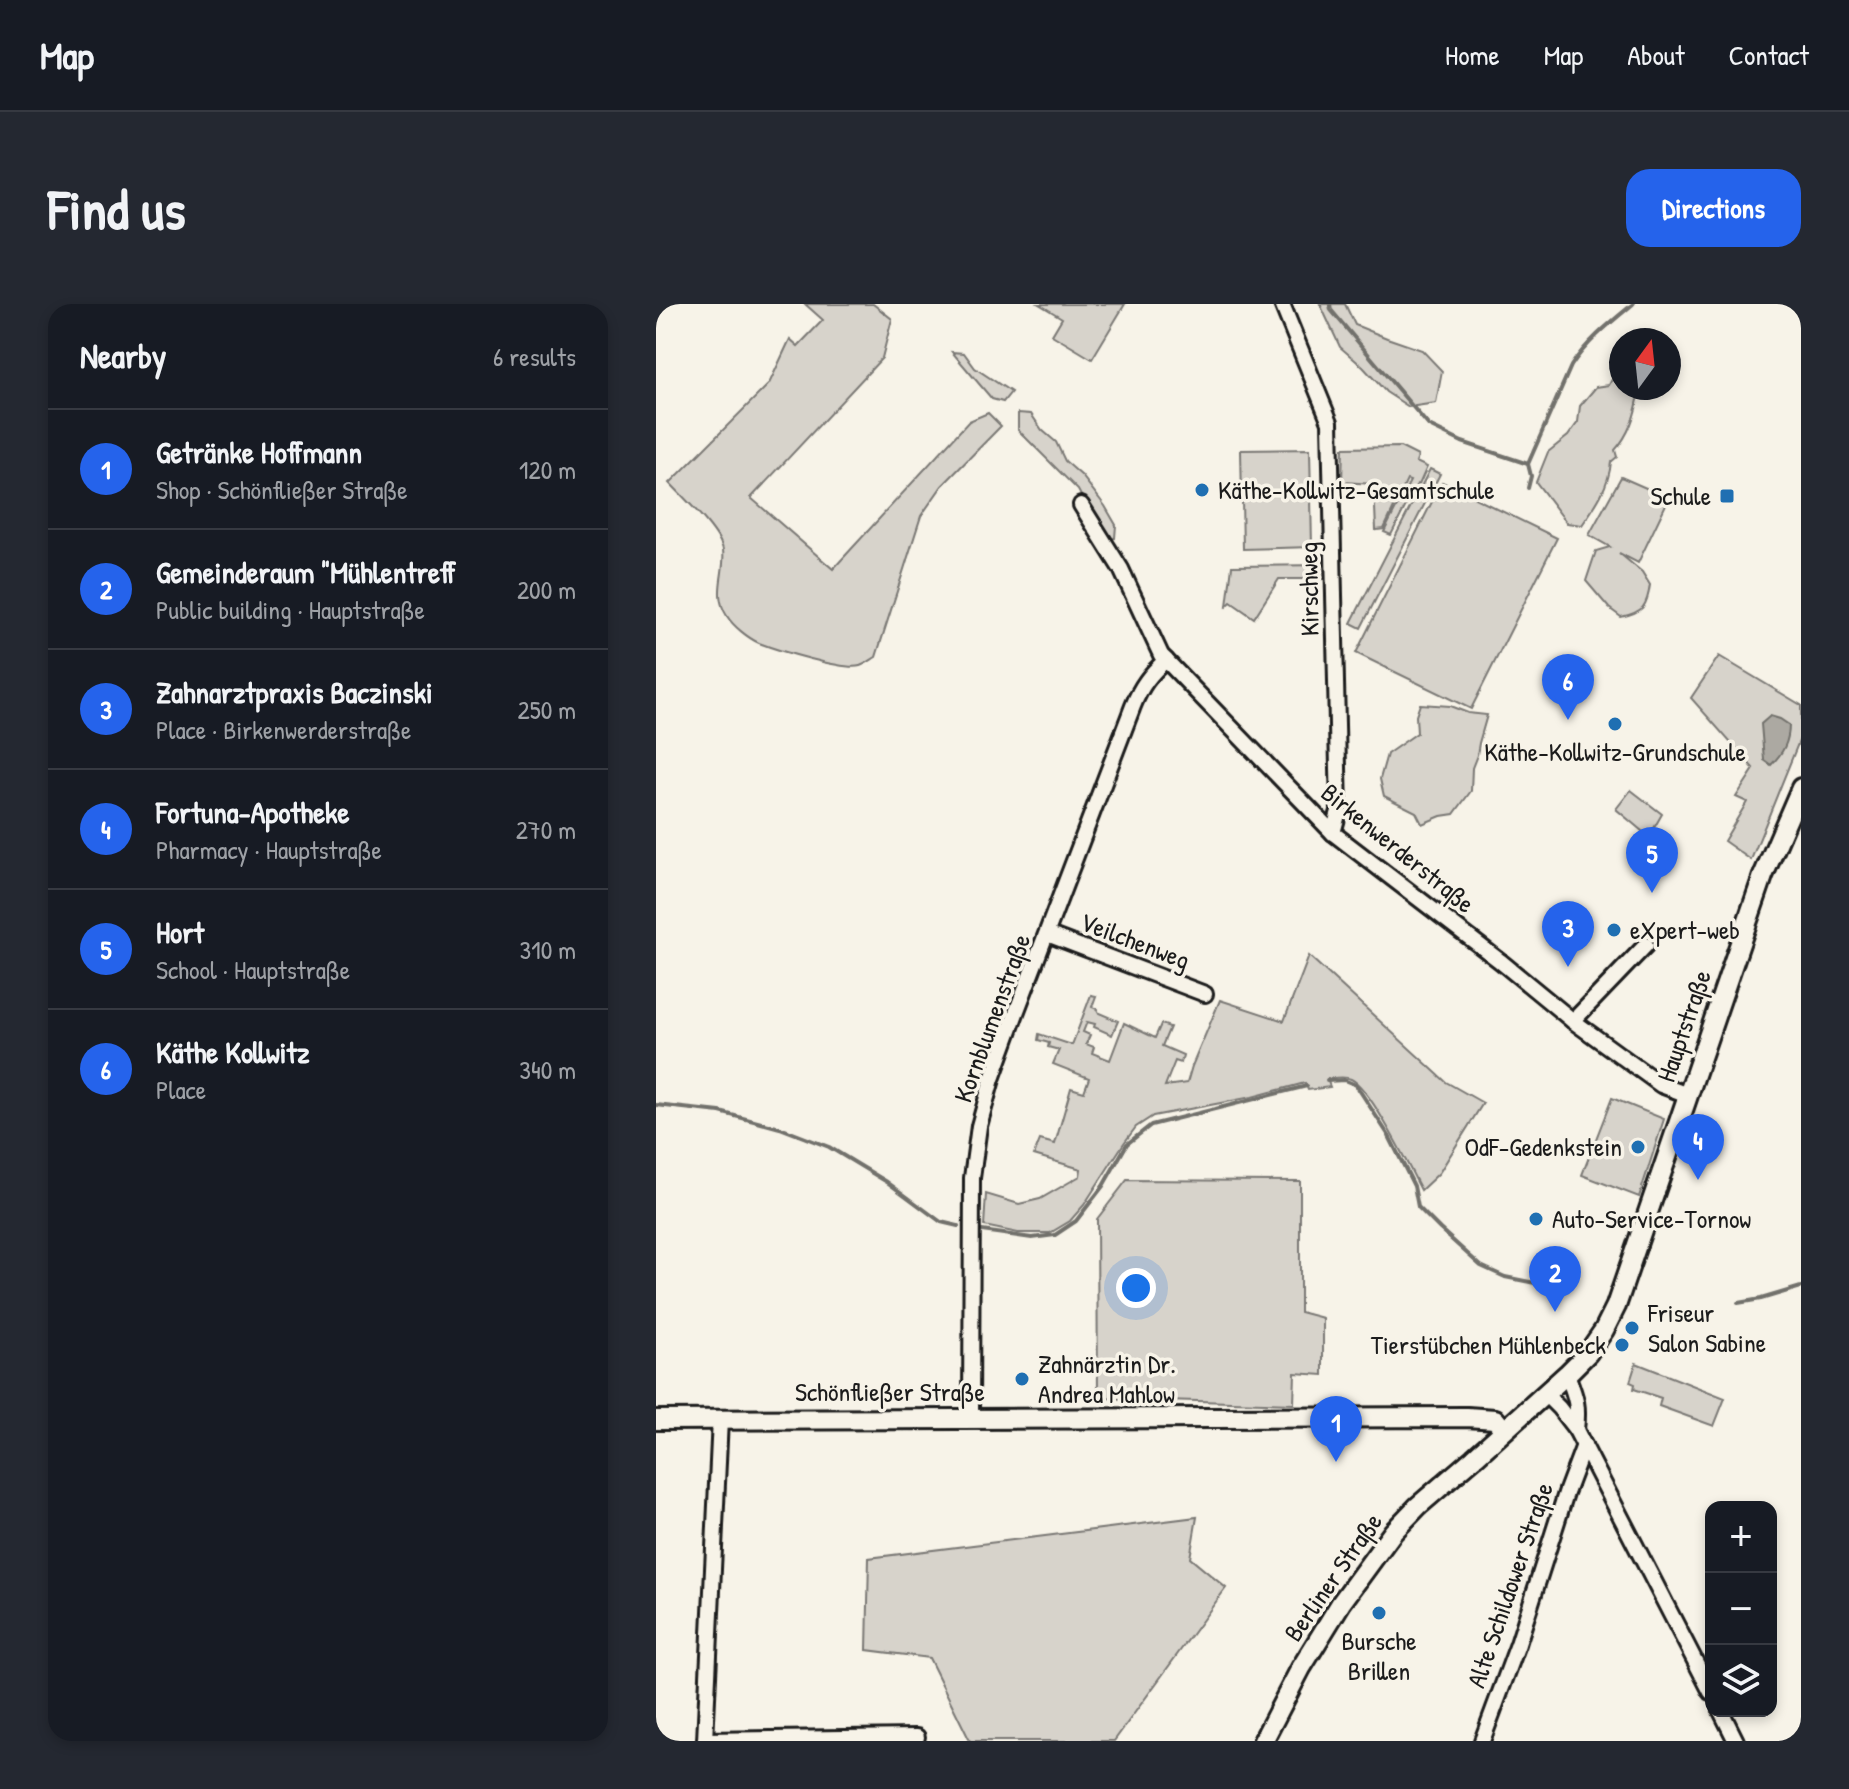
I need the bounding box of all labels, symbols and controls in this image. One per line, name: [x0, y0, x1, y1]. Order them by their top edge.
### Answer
text: Map: [40, 29, 94, 81]
text: Home: [1445, 36, 1500, 74]
text: Map: [1544, 36, 1583, 74]
text: About: [1627, 36, 1685, 74]
text: Contact: [1729, 36, 1809, 74]
button: Directions: [1626, 169, 1801, 247]
text: Find us: [48, 171, 186, 246]
north arrow: [1609, 328, 1681, 400]
text: Nearby: [80, 333, 166, 379]
text: 6 results: [493, 339, 576, 374]
text: Getränke Hoffmann: [156, 432, 362, 472]
text: 1: [101, 452, 111, 487]
text: 120 m: [519, 452, 576, 487]
text: Shop · Schönfließer Straße: [156, 472, 408, 507]
place label: Käthe-Kollwitz-Gesamtschule: [1218, 472, 1495, 507]
place label: Schule: [1650, 478, 1711, 513]
marker: Käthe-Kollwitz-Gesamtschule: [1193, 481, 1211, 499]
marker: Schule: [1718, 487, 1736, 505]
street label: Kirschweg: [1290, 542, 1327, 637]
text: Gemeinderaum "Mühlentreff: [156, 552, 456, 592]
text: 2: [100, 572, 112, 607]
text: 200 m: [517, 572, 576, 607]
text: Public building · Hauptstraße: [156, 592, 425, 627]
pin: 6: [1542, 654, 1594, 720]
text: Zahnarztpraxis Baczinski: [156, 672, 433, 712]
text: 3: [100, 692, 112, 727]
text: 250 m: [518, 692, 576, 727]
text: Place · Birkenwerderstraße: [156, 712, 411, 747]
marker: Käthe-Kollwitz-Grundschule: [1606, 715, 1624, 733]
place label: Käthe-Kollwitz-Grundschule: [1484, 734, 1746, 769]
street label: Birkenwerderstraße: [1314, 775, 1482, 920]
text: Fortuna-Apotheke: [156, 792, 349, 832]
text: 4: [101, 812, 111, 847]
text: 270 m: [516, 812, 576, 847]
pin: 5: [1626, 827, 1678, 893]
text: Pharmacy · Hauptstraße: [156, 832, 382, 867]
pin: 3: [1542, 901, 1594, 967]
street label: Veilchenweg: [1075, 904, 1195, 977]
text: Hort: [156, 912, 204, 952]
place label: eXpert-web: [1630, 912, 1740, 947]
marker: eXpert-web: [1605, 921, 1623, 939]
street label: Kornblumenstraße: [945, 929, 1038, 1107]
text: 5: [101, 932, 112, 967]
text: 310 m: [520, 932, 576, 967]
text: School · Hauptstraße: [156, 952, 350, 987]
street label: Hauptstraße: [1648, 965, 1719, 1086]
text: Käthe Kollwitz: [156, 1032, 310, 1072]
text: 6: [101, 1052, 111, 1087]
text: 340 m: [519, 1052, 576, 1087]
text: Place: [156, 1072, 206, 1107]
pin: 4: [1672, 1114, 1724, 1180]
place label: OdF-Gedenkstein: [1464, 1129, 1622, 1164]
marker: OdF-Gedenkstein: [1629, 1138, 1647, 1156]
place label: Auto-Service-Tornow: [1552, 1201, 1751, 1236]
marker: Auto-Service-Tornow: [1527, 1210, 1545, 1228]
pin: 2: [1529, 1246, 1581, 1312]
your location: [1116, 1268, 1156, 1308]
place label: Friseur Salon Sabine: [1647, 1295, 1766, 1360]
marker: Friseur Salon Sabine: [1623, 1319, 1641, 1337]
place label: Tierstübchen Mühlenbeck: [1371, 1327, 1606, 1362]
marker: Tierstübchen Mühlenbeck: [1613, 1336, 1631, 1354]
place label: Zahnärztin Dr. Andrea Mahlow: [1038, 1346, 1176, 1411]
marker: Zahnärztin Dr. Andrea Mahlow: [1013, 1370, 1031, 1388]
street label: Schönfließer Straße: [795, 1374, 985, 1409]
pin: 1: [1310, 1396, 1362, 1462]
street label: Alte Schildower Straße: [1458, 1478, 1561, 1692]
map controls: [1705, 1501, 1777, 1717]
button: +: [1705, 1501, 1777, 1573]
street label: Berliner Straße: [1275, 1505, 1390, 1648]
button: −: [1705, 1573, 1777, 1645]
marker: Bursche Brillen: [1370, 1604, 1388, 1622]
place label: Bursche Brillen: [1342, 1623, 1416, 1688]
button: layers: [1705, 1645, 1777, 1717]

